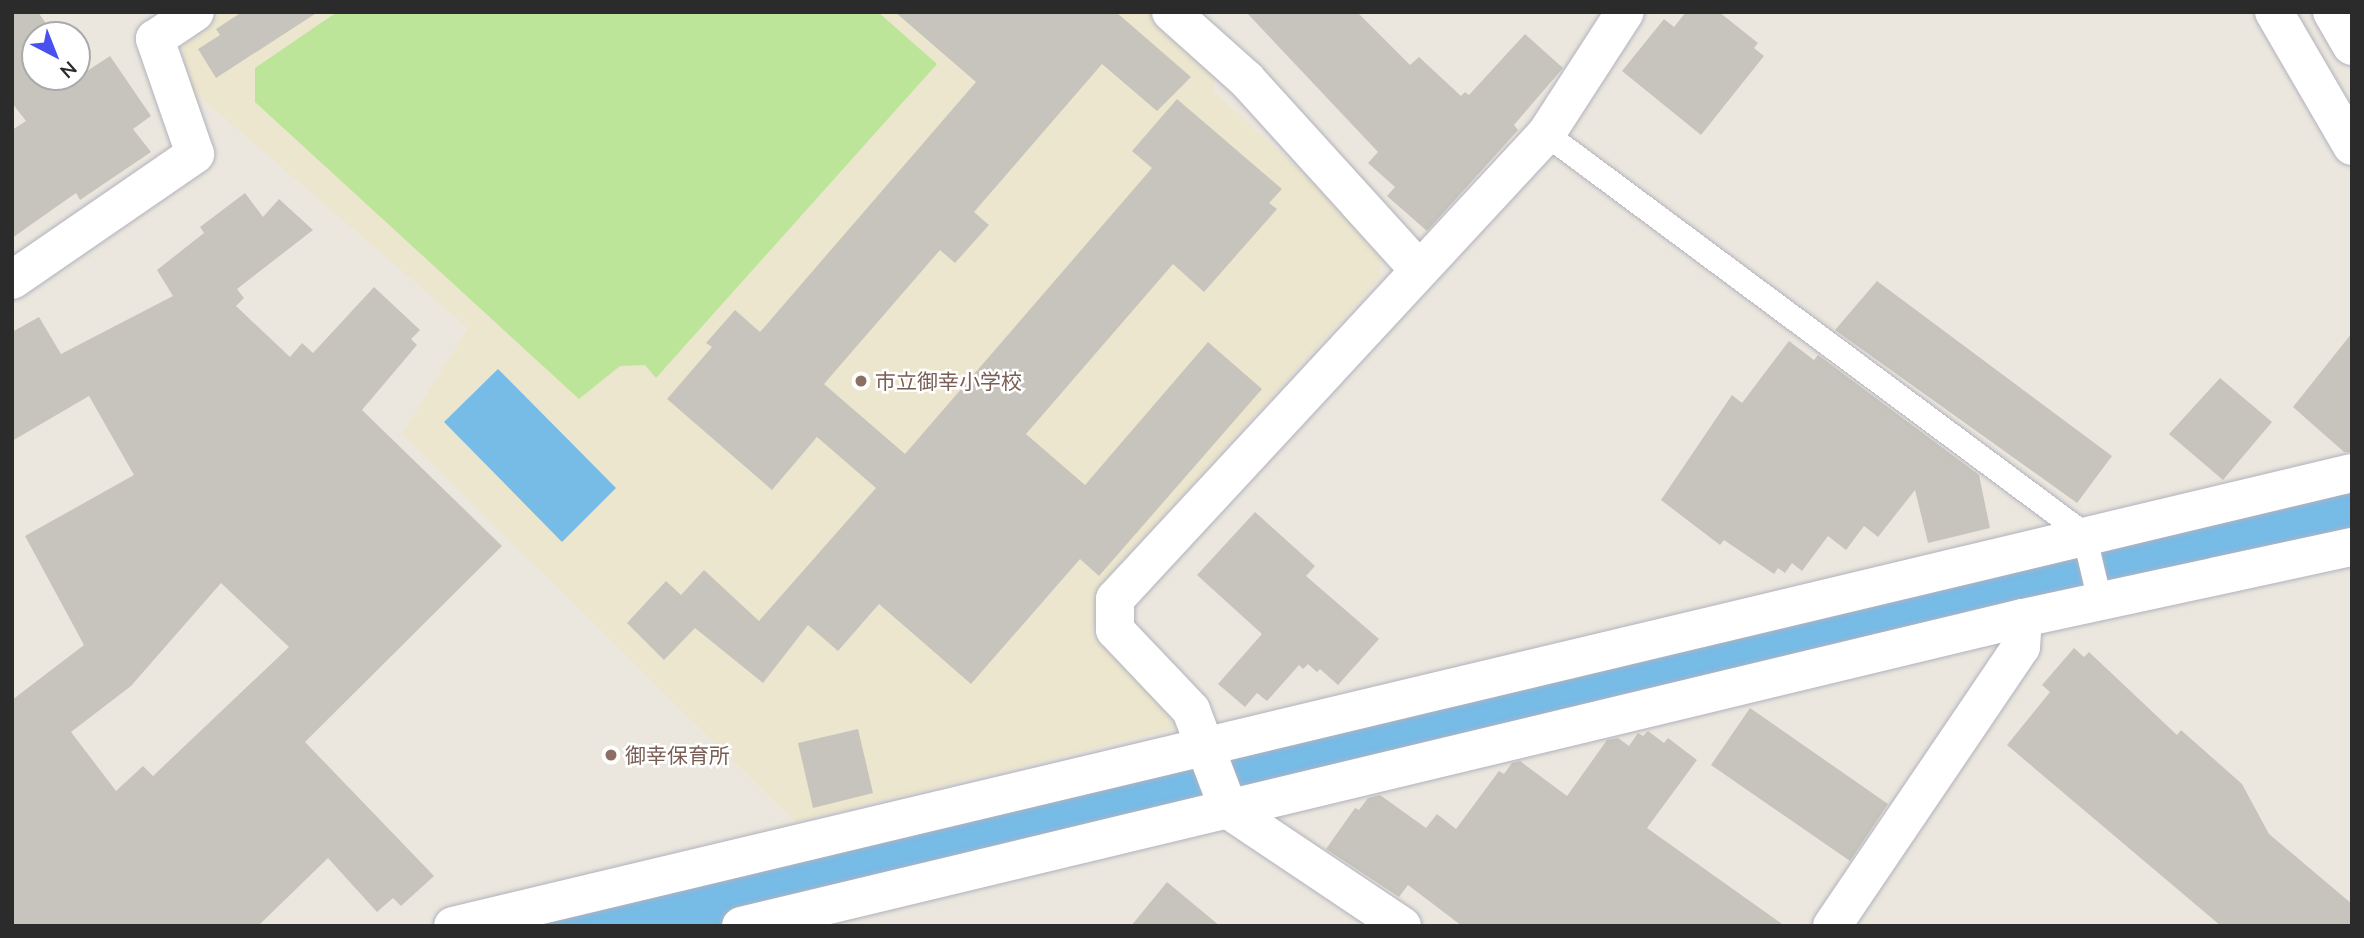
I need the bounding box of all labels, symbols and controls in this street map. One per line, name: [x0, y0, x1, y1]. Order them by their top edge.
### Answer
north arrow: [21, 21, 91, 91]
text: N: [55, 56, 82, 84]
place label: 市立御幸小学校: [875, 368, 1022, 394]
marker: 市立御幸小学校: [853, 373, 869, 389]
place label: 御幸保育所: [625, 742, 730, 768]
marker: 御幸保育所: [603, 747, 619, 763]

